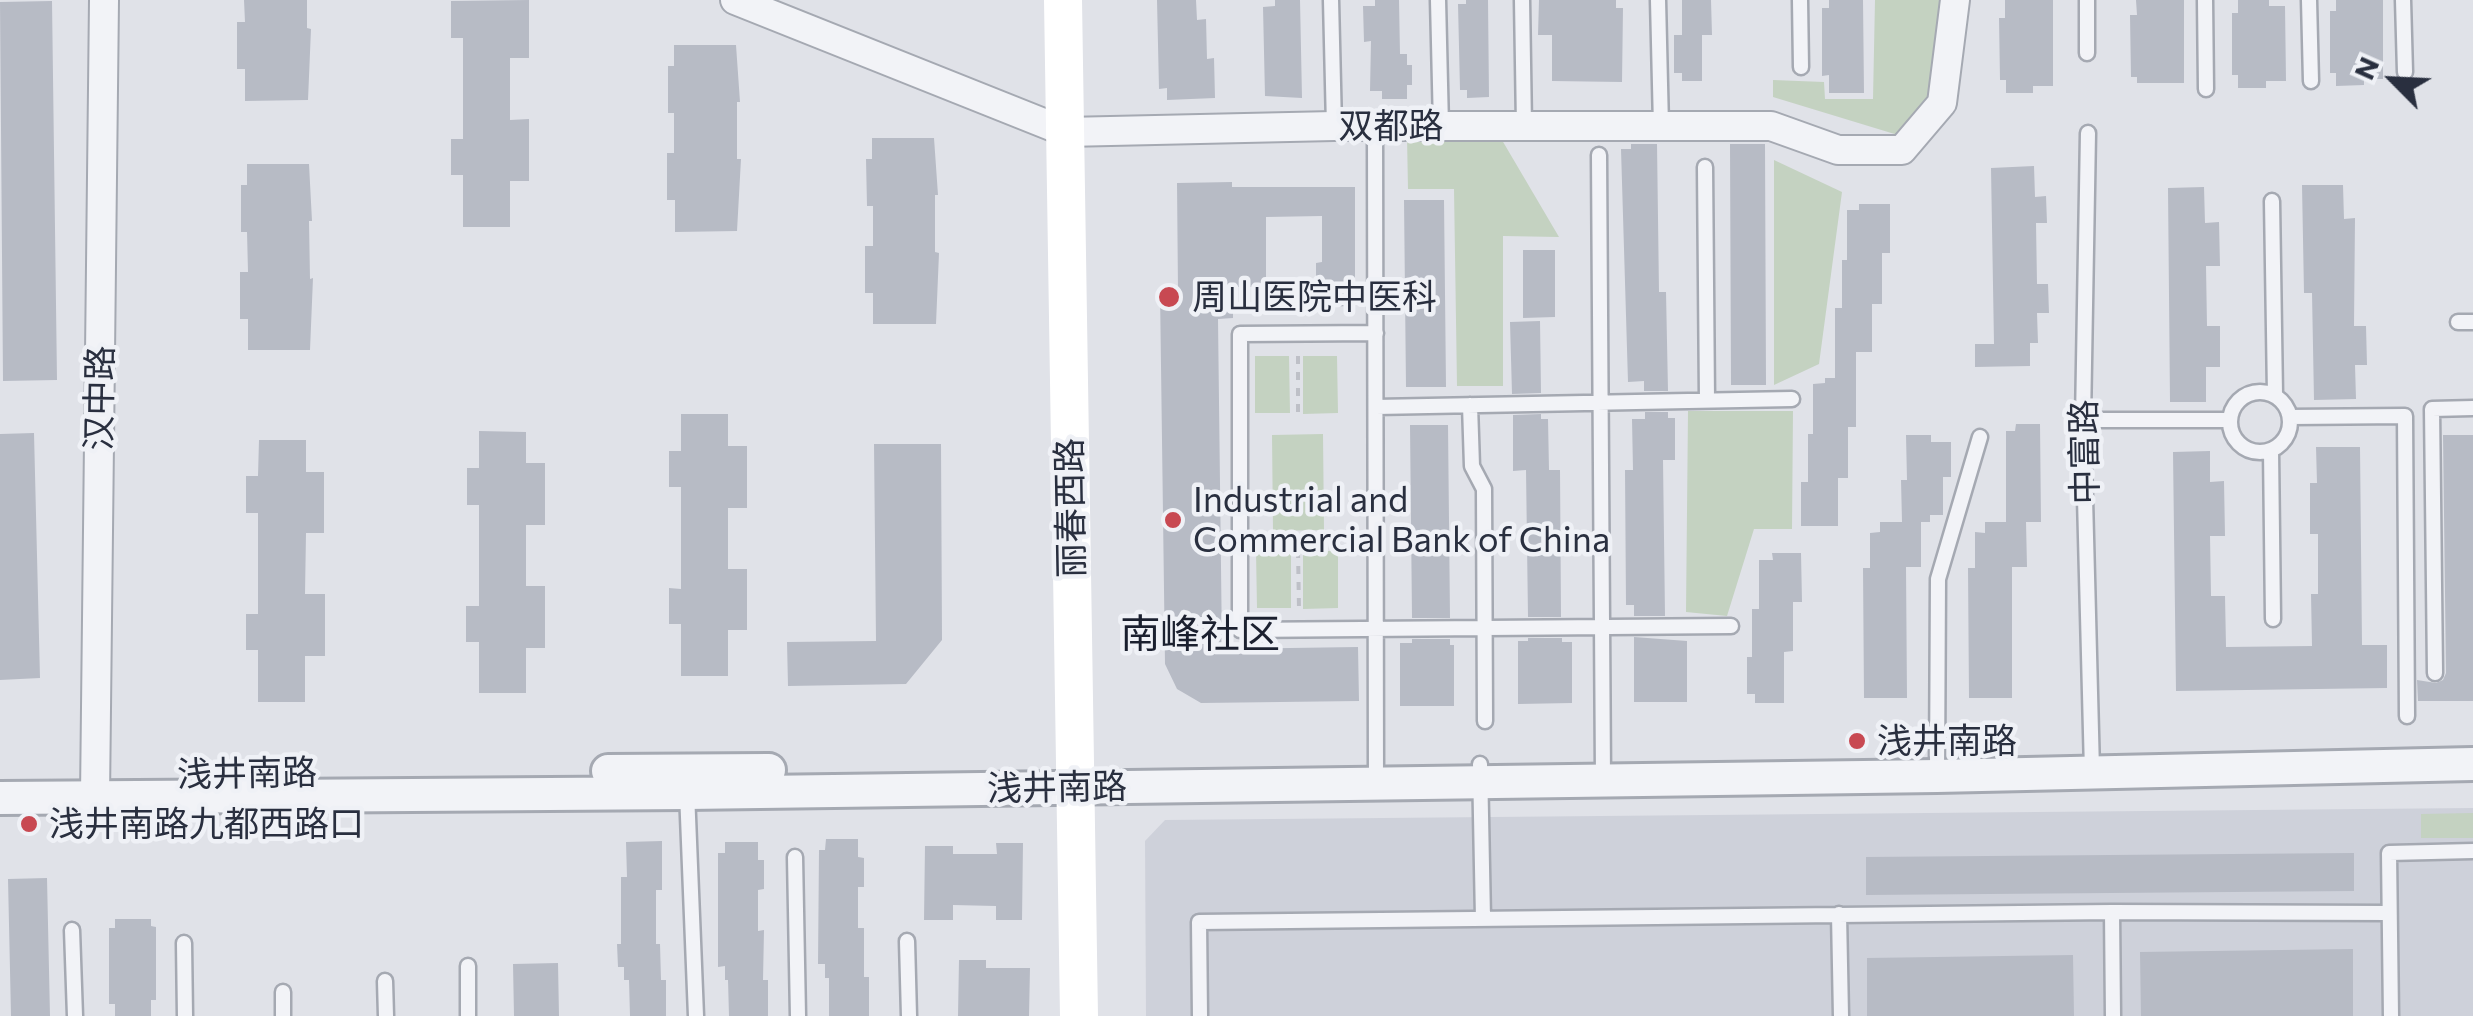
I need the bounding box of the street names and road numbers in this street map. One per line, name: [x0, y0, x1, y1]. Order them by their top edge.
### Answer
street label: 双都路: [1339, 105, 1443, 147]
street label: 汉中路: [78, 345, 122, 451]
street label: 中富路: [2063, 399, 2107, 505]
street label: 丽春西路: [1049, 438, 1093, 578]
street label: 浅井南路: [177, 752, 317, 796]
street label: 浅井南路: [987, 766, 1127, 810]

